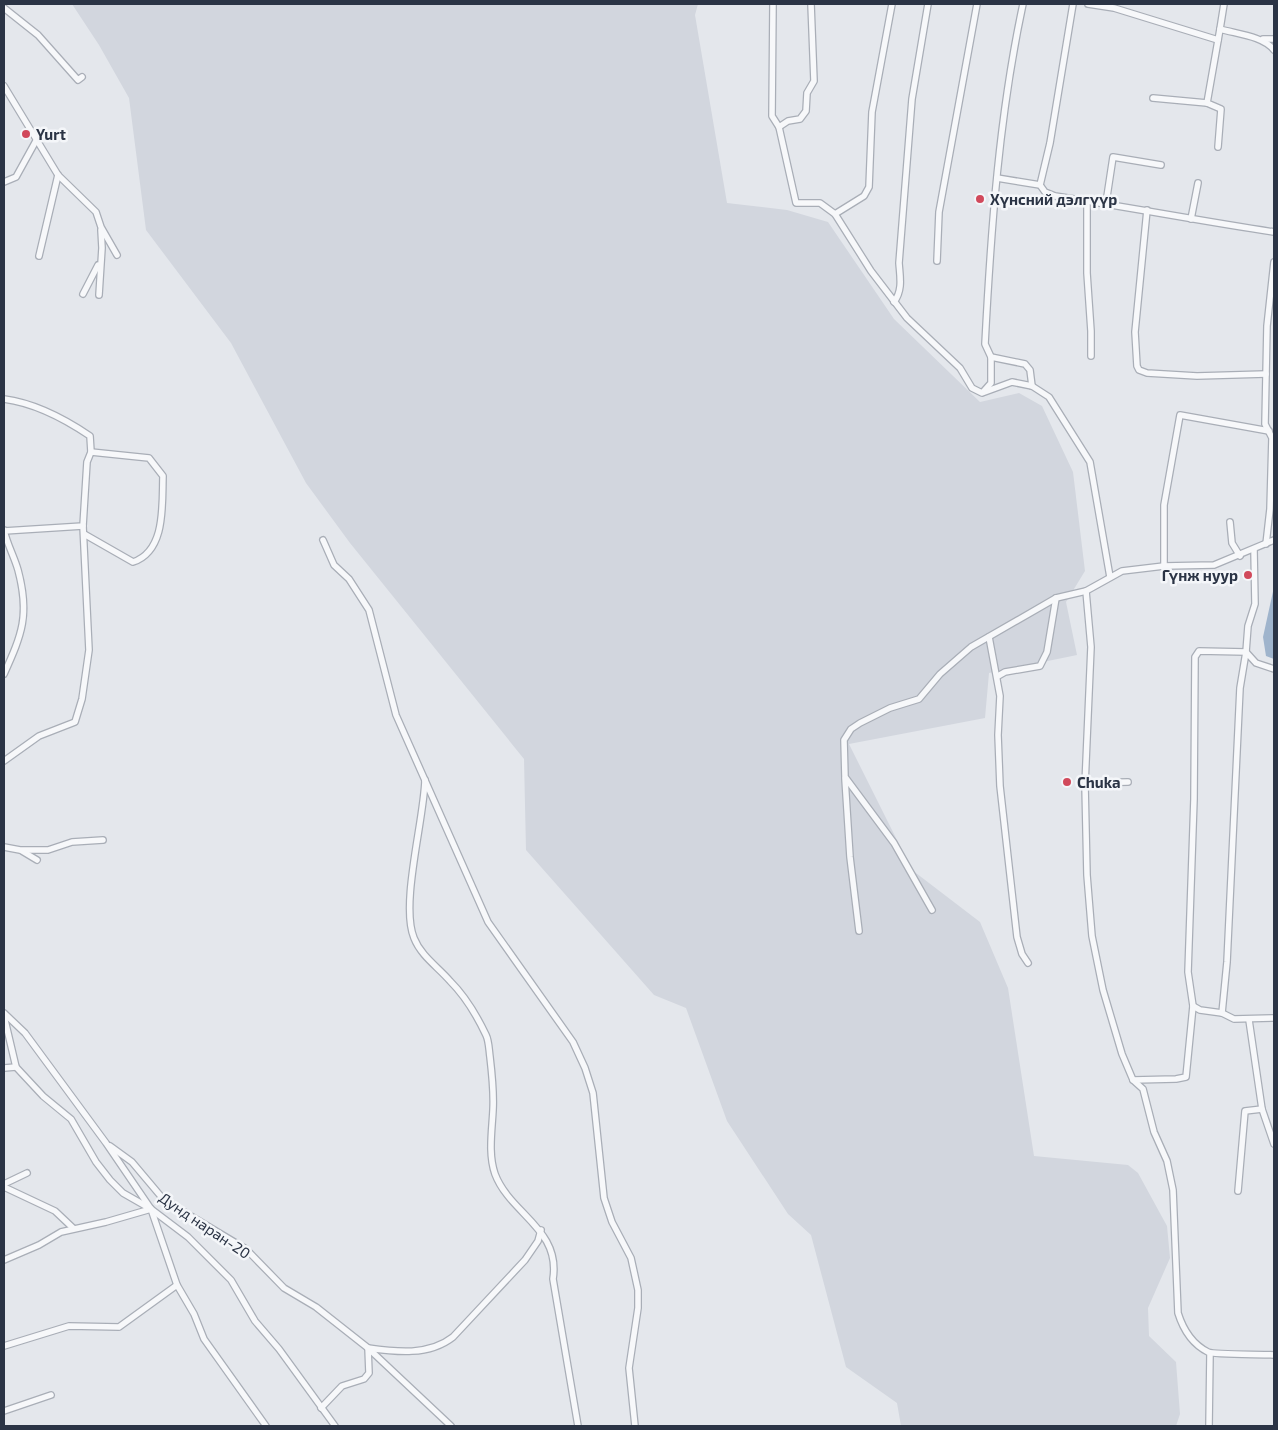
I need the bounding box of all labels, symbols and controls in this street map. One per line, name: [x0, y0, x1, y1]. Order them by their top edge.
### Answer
place label: Yurt: [36, 125, 66, 143]
marker: Yurt: [20, 128, 32, 140]
place label: Хүнсний дэлгүүр: [990, 190, 1117, 208]
marker: Хүнсний дэлгүүр: [974, 193, 986, 205]
place label: Гүнж нуур: [1162, 566, 1238, 584]
marker: Гүнж нуур: [1242, 569, 1254, 581]
place label: Chuka: [1077, 773, 1121, 791]
marker: Chuka: [1061, 776, 1073, 788]
street label: Дунд наран-20: [155, 1188, 254, 1263]

